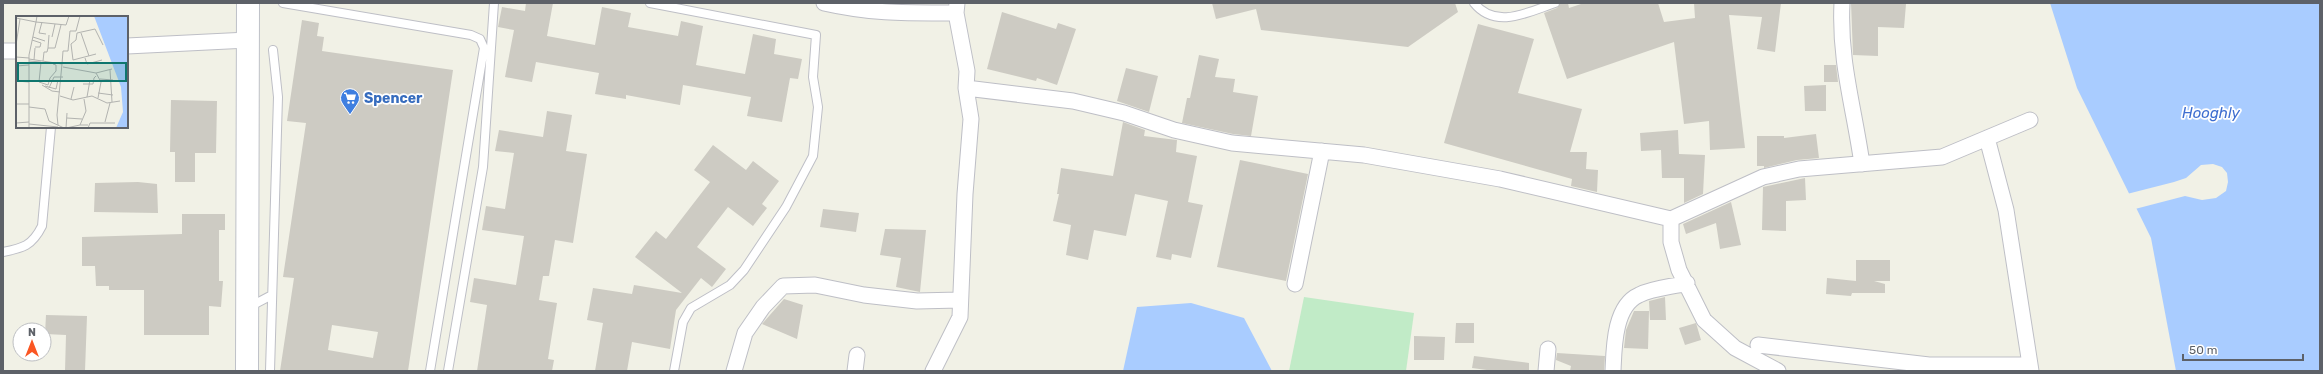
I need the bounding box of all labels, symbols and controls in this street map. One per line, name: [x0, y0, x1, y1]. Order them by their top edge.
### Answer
inset map: [16, 16, 128, 128]
supermarket icon: Spencer: [339, 87, 361, 115]
place label: Spencer: [364, 90, 423, 107]
water label: Hooghly: [2182, 104, 2241, 122]
north arrow: [12, 322, 52, 362]
text: N: [28, 326, 36, 339]
scale bar: [2183, 336, 2303, 362]
text: 50 m: [2189, 343, 2217, 357]

